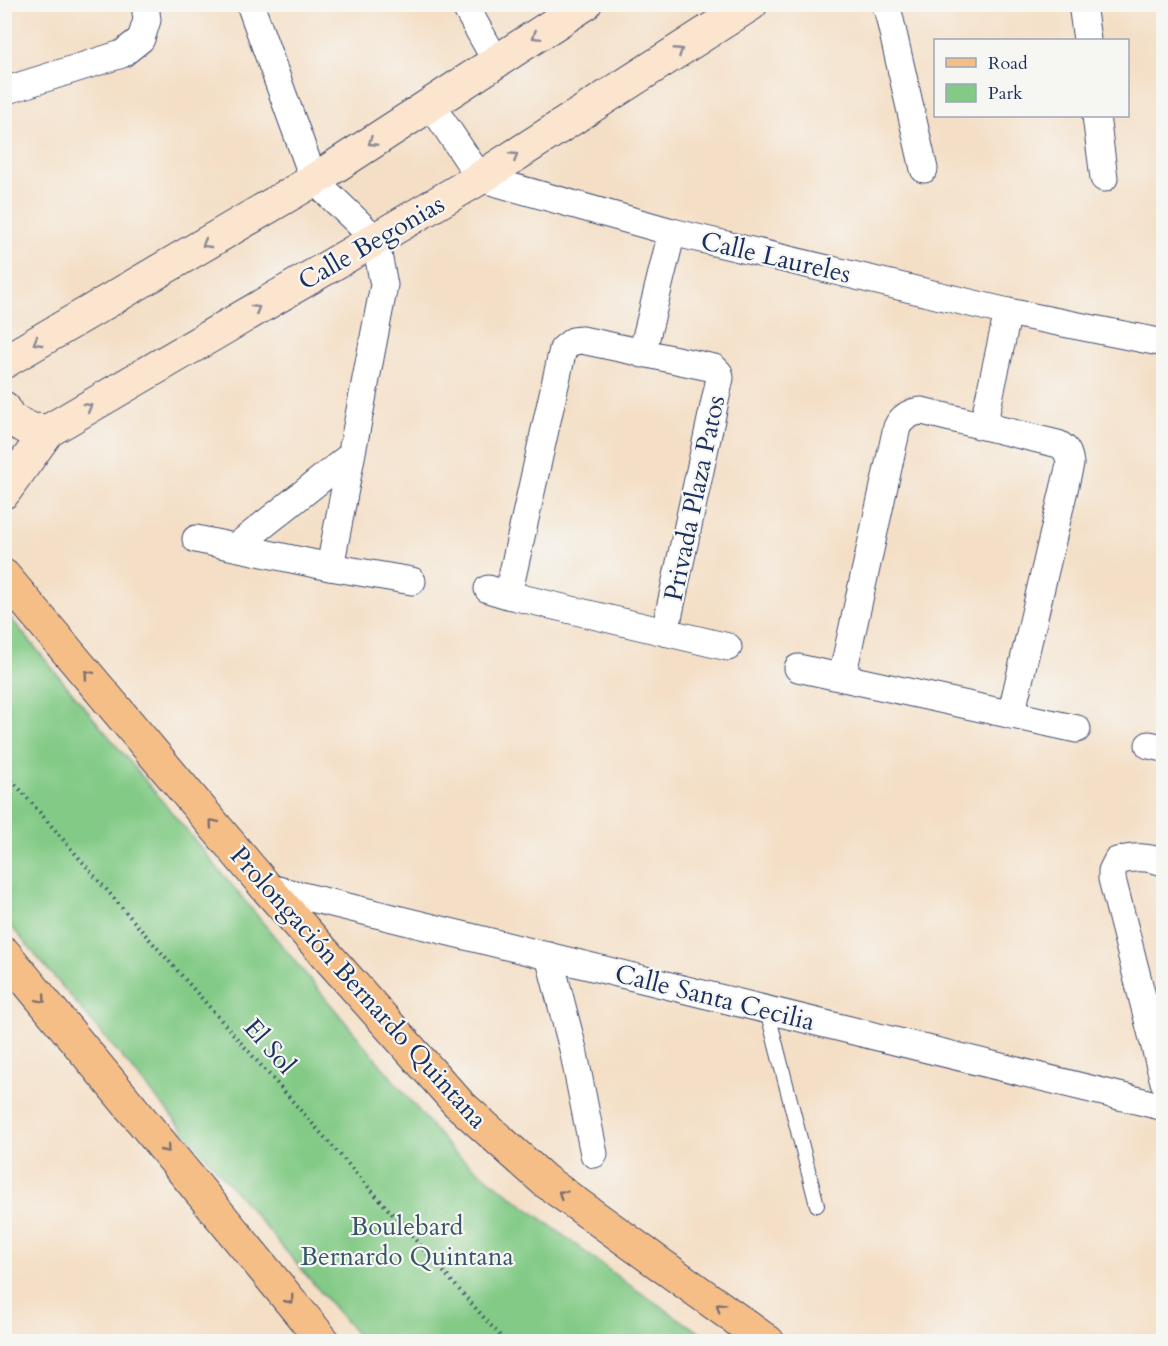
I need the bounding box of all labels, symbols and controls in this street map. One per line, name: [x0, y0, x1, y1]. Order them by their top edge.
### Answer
one-way arrow: [531, 29, 542, 40]
legend: [934, 39, 1129, 117]
one-way arrow: [672, 47, 683, 58]
text: Road: [988, 51, 1028, 76]
text: Park: [988, 81, 1023, 106]
one-way arrow: [367, 134, 378, 145]
one-way arrow: [508, 152, 519, 163]
street label: Calle Begonias: [292, 186, 451, 298]
street label: Calle Laureles: [698, 223, 854, 292]
one-way arrow: [201, 236, 212, 248]
one-way arrow: [250, 304, 260, 316]
one-way arrow: [33, 335, 44, 347]
street label: Privada Plaza Patos: [656, 392, 733, 604]
one-way arrow: [82, 403, 92, 415]
one-way arrow: [84, 670, 95, 681]
one-way arrow: [209, 819, 220, 830]
street label: Prolongación Bernardo Quintana: [222, 839, 495, 1136]
street label: Calle Santa Cecilia: [611, 956, 818, 1039]
one-way arrow: [34, 992, 45, 1003]
street label: El Sol: [236, 1011, 304, 1082]
one-way arrow: [158, 1142, 169, 1153]
one-way arrow: [557, 1190, 568, 1201]
park label: Boulebard Bernardo Quintana: [300, 1209, 514, 1274]
one-way arrow: [282, 1293, 293, 1304]
one-way arrow: [716, 1304, 727, 1315]

